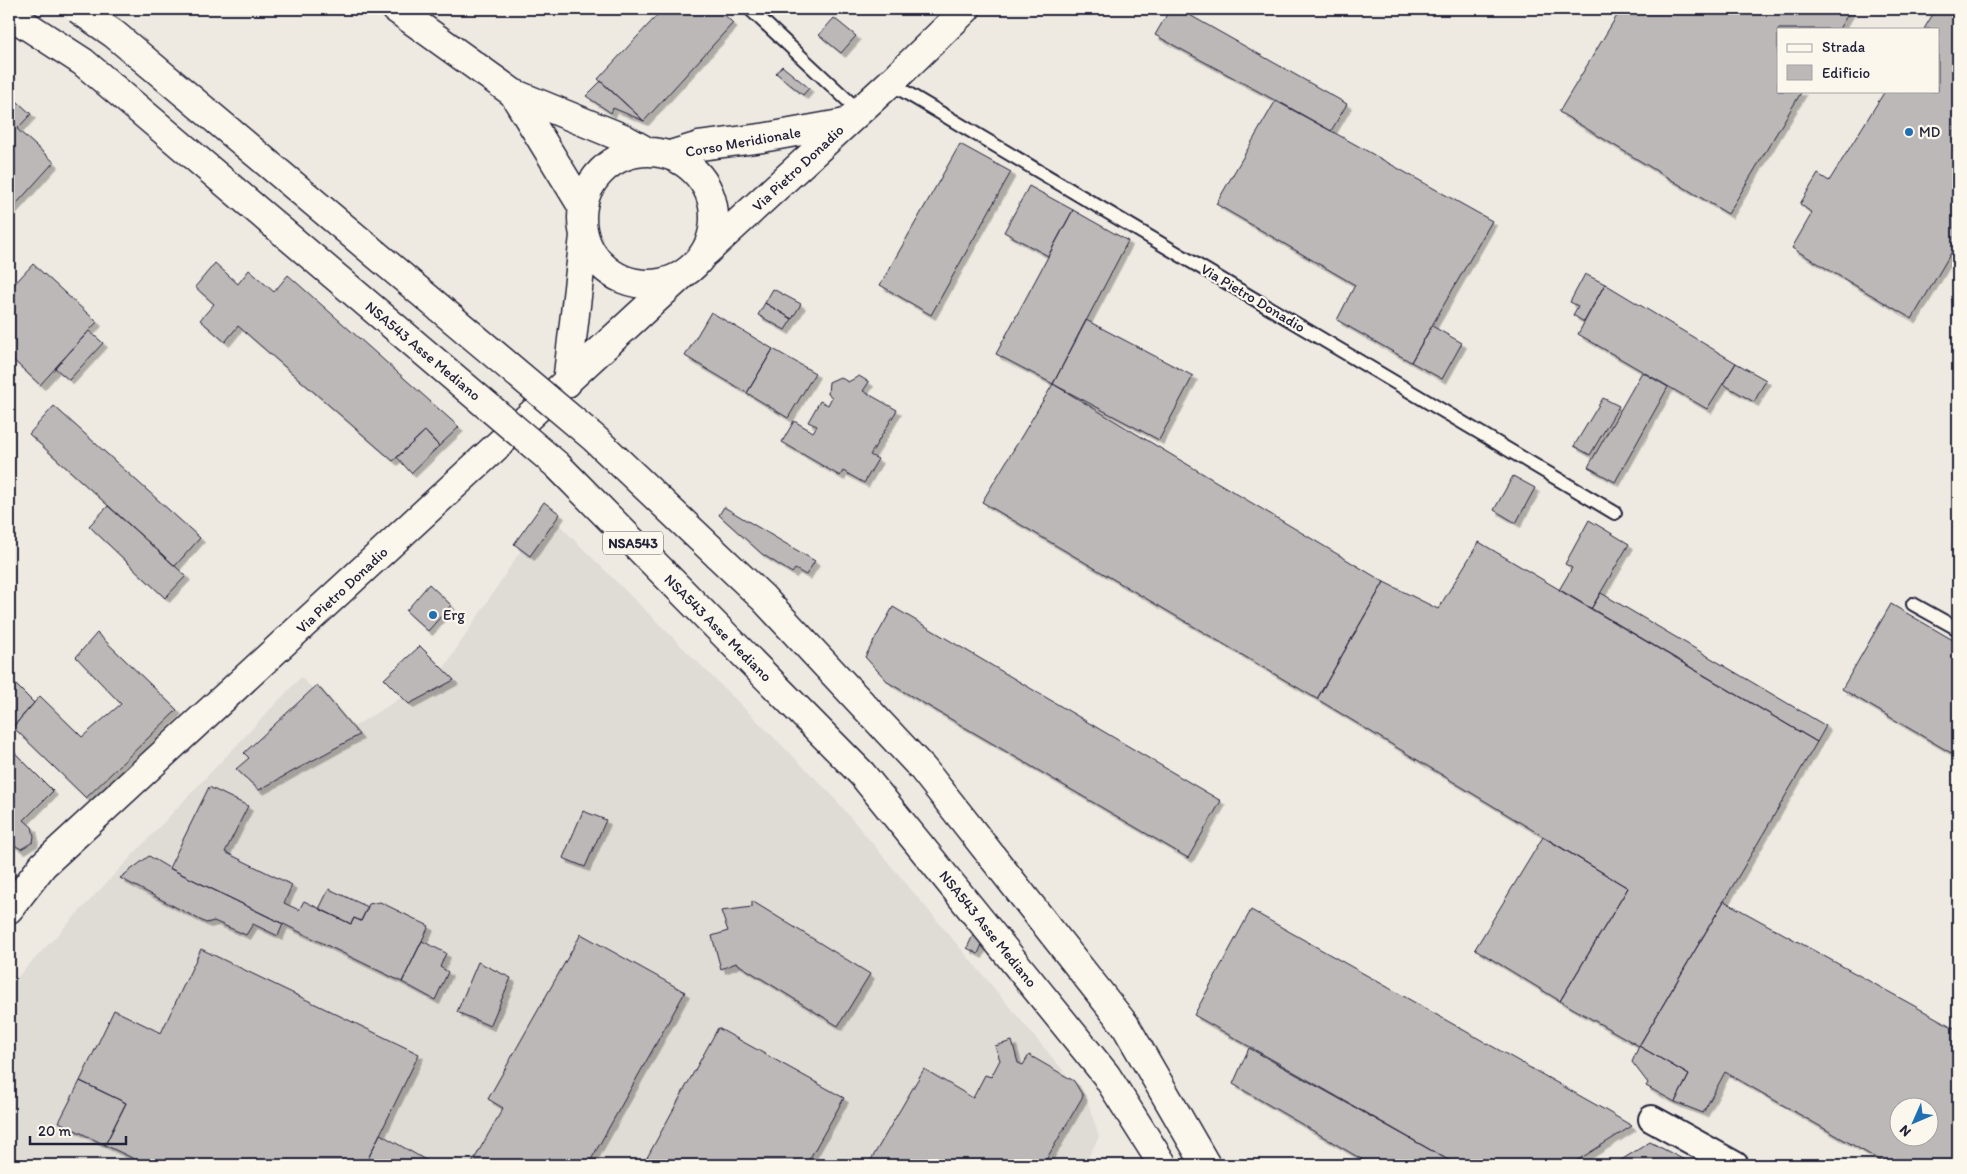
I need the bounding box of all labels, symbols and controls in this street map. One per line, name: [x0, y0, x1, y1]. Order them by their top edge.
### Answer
legend: [1777, 28, 1940, 92]
text: Strada: [1822, 38, 1866, 56]
text: Edificio: [1822, 64, 1870, 82]
street label: Via Pietro Donadio: [748, 121, 848, 215]
street label: Corso Meridionale: [684, 123, 802, 161]
place label: MD: [1919, 123, 1940, 141]
marker: MD: [1903, 126, 1915, 138]
street label: Via Pietro Donadio: [1197, 260, 1309, 336]
street label: NSA543 Asse Mediano: [362, 298, 484, 404]
road number: NSA543: [603, 532, 663, 554]
street label: Via Pietro Donadio: [292, 543, 392, 637]
street label: NSA543 Asse Mediano: [660, 570, 776, 686]
place label: Erg: [443, 606, 465, 624]
marker: Erg: [427, 609, 439, 621]
street label: NSA543 Asse Mediano: [935, 867, 1041, 991]
north arrow: [1890, 1096, 1940, 1146]
scale bar: [30, 1114, 126, 1146]
text: N: [1896, 1121, 1915, 1140]
text: 20 m: [38, 1122, 72, 1140]

